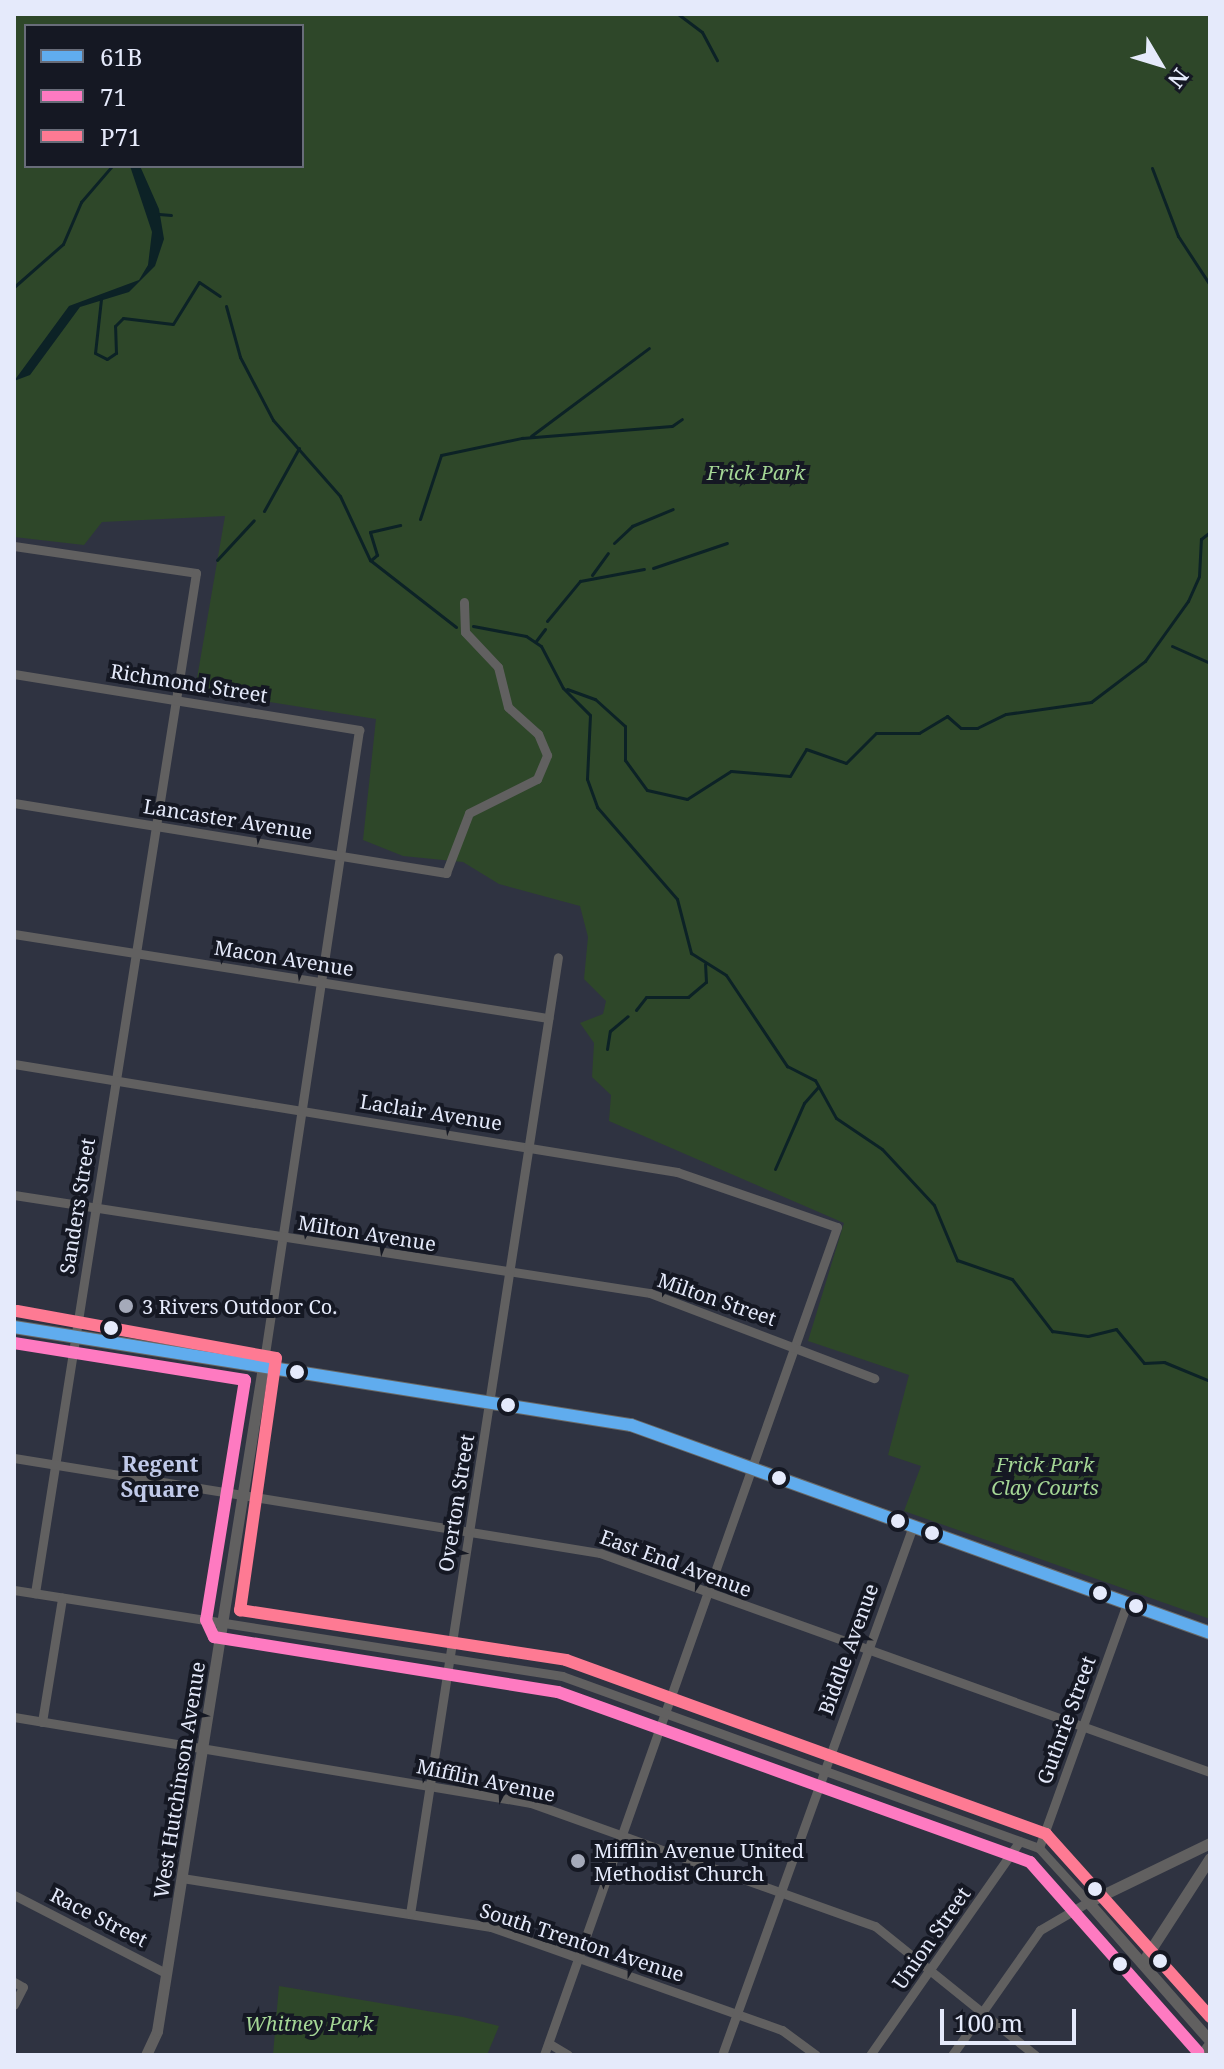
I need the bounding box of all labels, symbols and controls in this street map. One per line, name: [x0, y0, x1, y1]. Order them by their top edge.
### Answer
legend: [24, 24, 304, 168]
north arrow: [1120, 24, 1200, 104]
text: 61B: [100, 40, 143, 73]
text: N: [1162, 63, 1196, 95]
text: 71: [100, 80, 127, 113]
text: P71: [100, 120, 141, 153]
park label: Frick Park: [707, 460, 805, 484]
street label: Richmond Street: [109, 659, 269, 707]
street label: Lancaster Avenue: [142, 794, 314, 844]
street label: Macon Avenue: [213, 935, 355, 981]
street label: Laclair Avenue: [358, 1089, 504, 1135]
street label: Sanders Street: [54, 1136, 100, 1276]
street label: Milton Avenue: [296, 1210, 438, 1256]
street label: Milton Street: [655, 1267, 779, 1331]
place label: 3 Rivers Outdoor Co.: [142, 1294, 337, 1318]
marker: 3 Rivers Outdoor Co.: [117, 1297, 135, 1315]
unlabelled marker: [103, 1320, 119, 1336]
unlabelled marker: [289, 1364, 305, 1380]
unlabelled marker: [500, 1397, 516, 1413]
street label: Overton Street: [433, 1432, 479, 1574]
district label: Regent Square: [121, 1450, 199, 1502]
park label: Frick Park Clay Courts: [991, 1452, 1099, 1499]
unlabelled marker: [771, 1470, 787, 1486]
unlabelled marker: [890, 1513, 906, 1529]
street label: East End Avenue: [597, 1524, 755, 1602]
unlabelled marker: [924, 1525, 940, 1541]
street label: Biddle Avenue: [813, 1580, 883, 1718]
unlabelled marker: [1092, 1585, 1108, 1601]
unlabelled marker: [1128, 1598, 1144, 1614]
street label: Guthrie Street: [1032, 1653, 1100, 1787]
street label: West Hutchinson Avenue: [148, 1660, 210, 1900]
street label: Mifflin Avenue: [414, 1754, 558, 1806]
place label: Mifflin Avenue United Methodist Church: [594, 1838, 804, 1885]
marker: Mifflin Avenue United Methodist Church: [569, 1852, 587, 1870]
unlabelled marker: [1087, 1881, 1103, 1897]
street label: Race Street: [46, 1882, 152, 1952]
street label: Union Street: [887, 1882, 975, 1994]
street label: South Trenton Avenue: [477, 1898, 687, 1986]
unlabelled marker: [1152, 1953, 1168, 1969]
unlabelled marker: [1112, 1956, 1128, 1972]
scale bar: [944, 1993, 1080, 2043]
text: 100 m: [954, 2006, 1023, 2039]
park label: Whitney Park: [245, 2011, 373, 2035]

